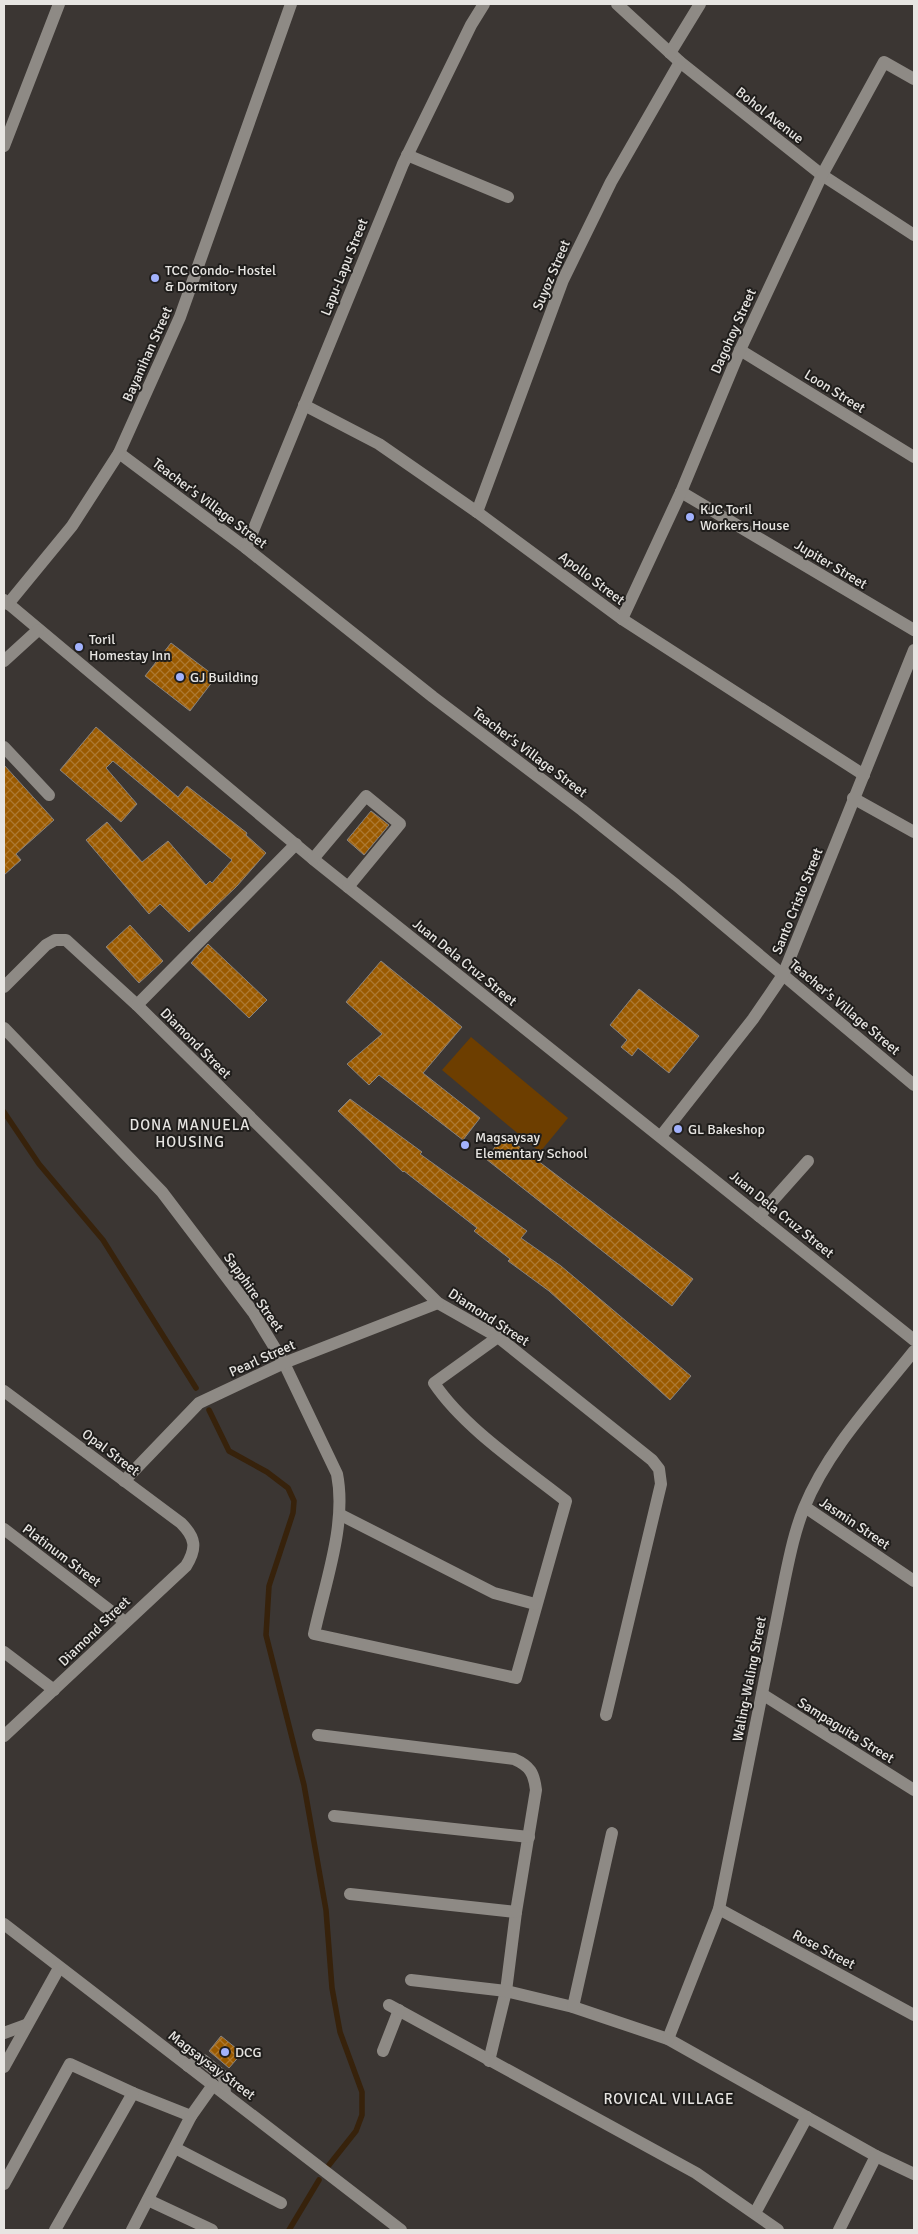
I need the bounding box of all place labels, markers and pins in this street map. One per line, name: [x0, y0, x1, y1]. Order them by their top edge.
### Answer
place label: TCC Condo- Hostel & Dormitory: [165, 262, 276, 295]
marker: TCC Condo- Hostel & Dormitory: [149, 272, 161, 284]
place label: KJC Toril Workers House: [700, 501, 789, 534]
marker: KJC Toril Workers House: [684, 511, 696, 523]
place label: Toril Homestay Inn: [89, 631, 171, 664]
marker: Toril Homestay Inn: [73, 641, 85, 653]
place label: GJ Building: [190, 669, 258, 686]
marker: GJ Building: [174, 671, 186, 683]
place label: GL Bakeshop: [688, 1121, 765, 1138]
marker: GL Bakeshop: [672, 1123, 684, 1135]
place label: Magsaysay Elementary School: [475, 1129, 588, 1162]
marker: Magsaysay Elementary School: [459, 1139, 471, 1151]
place label: DCG: [235, 2044, 261, 2061]
marker: DCG: [219, 2046, 231, 2058]

